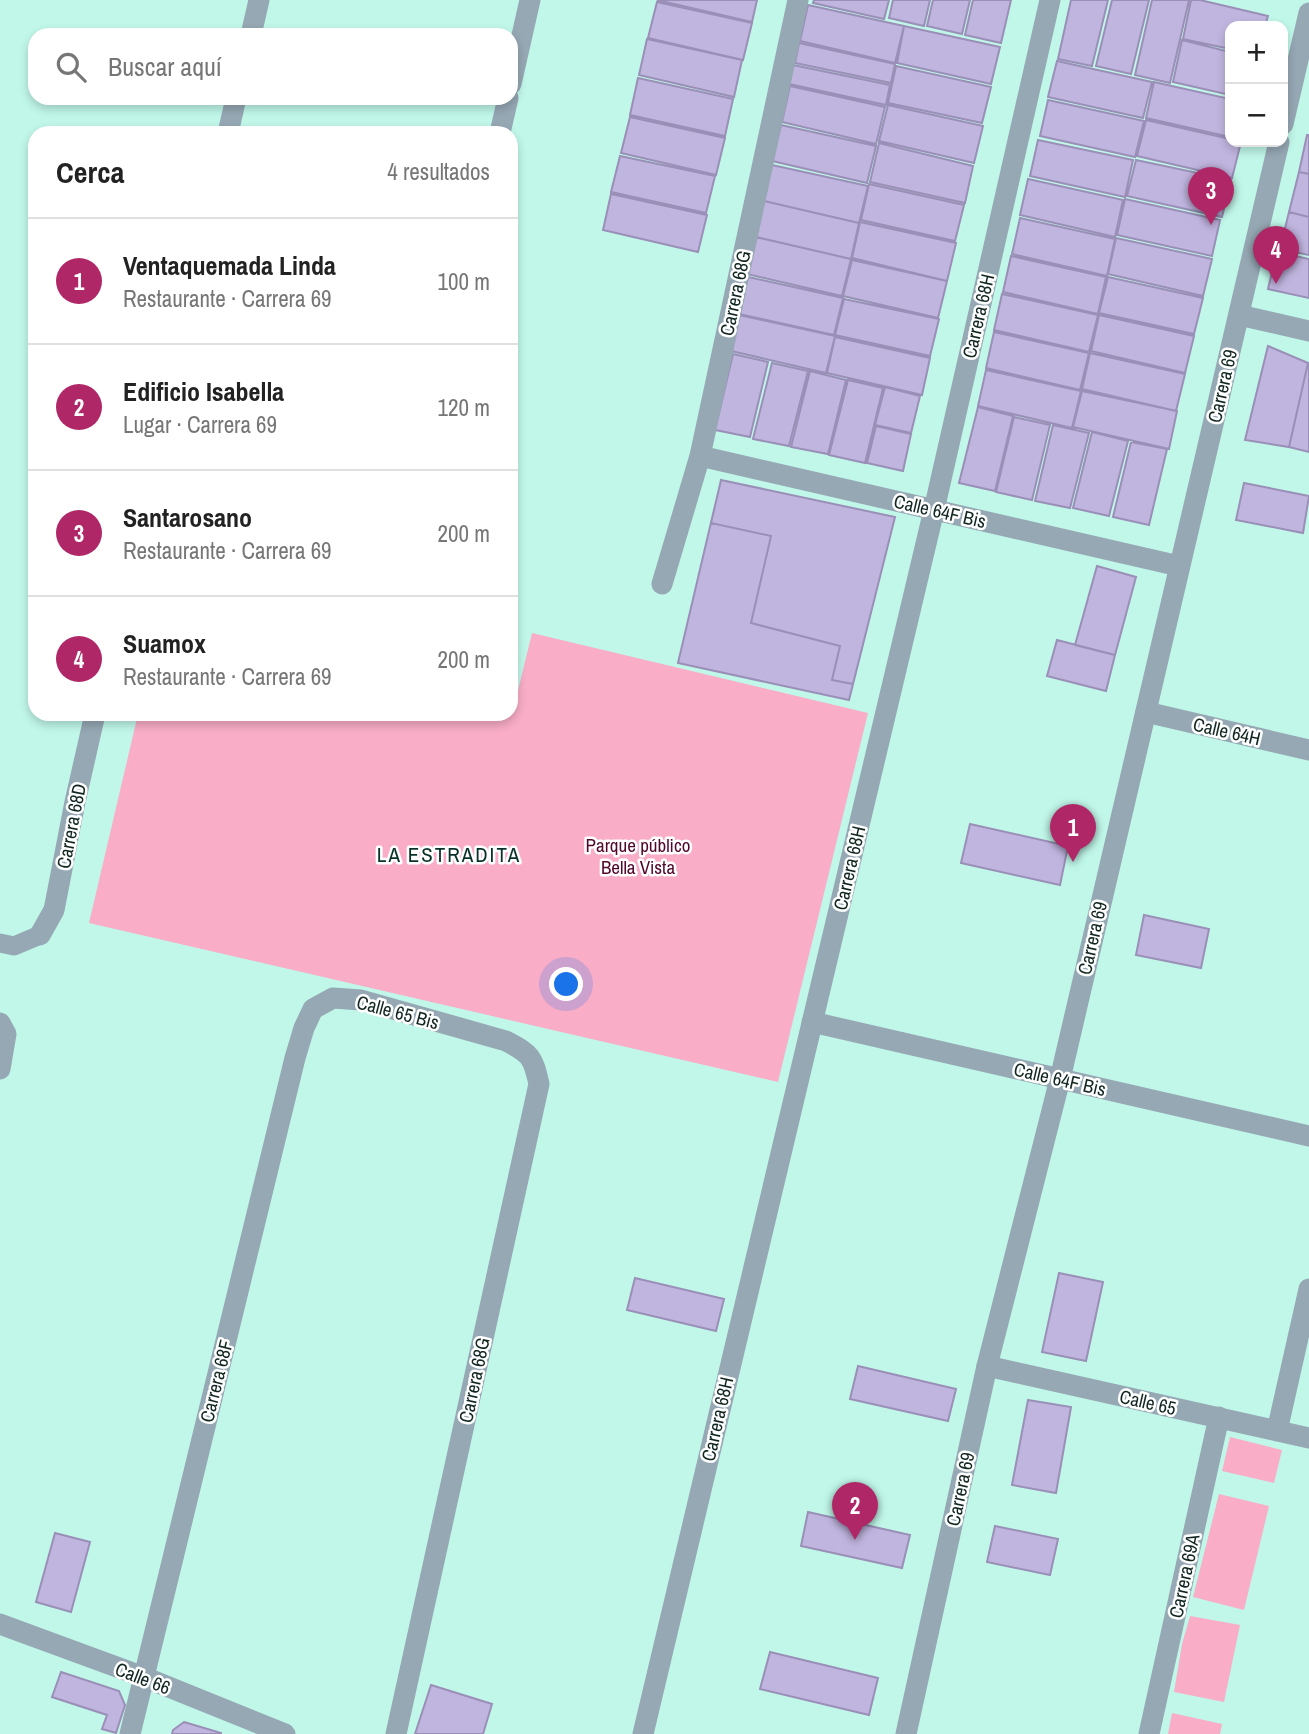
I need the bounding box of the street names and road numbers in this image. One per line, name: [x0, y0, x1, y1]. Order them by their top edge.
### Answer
street label: Carrera 68G: [713, 248, 757, 338]
street label: Carrera 68H: [956, 271, 1000, 361]
street label: Carrera 69: [1201, 347, 1243, 425]
street label: Calle 64F Bis: [892, 488, 989, 534]
street label: Calle 64H: [1191, 711, 1263, 751]
street label: Carrera 68D: [50, 781, 92, 871]
street label: Carrera 68H: [827, 823, 871, 913]
street label: Carrera 69: [1071, 899, 1113, 977]
street label: Calle 65 Bis: [354, 989, 442, 1035]
street label: Calle 64F Bis: [1012, 1056, 1109, 1102]
street label: Carrera 68G: [452, 1335, 496, 1425]
street label: Carrera 68F: [193, 1337, 239, 1425]
street label: Carrera 68H: [695, 1374, 739, 1464]
street label: Calle 65: [1117, 1383, 1179, 1421]
street label: Carrera 69: [940, 1450, 980, 1528]
street label: Carrera 69A: [1162, 1531, 1206, 1620]
street label: Calle 66: [112, 1656, 174, 1700]

